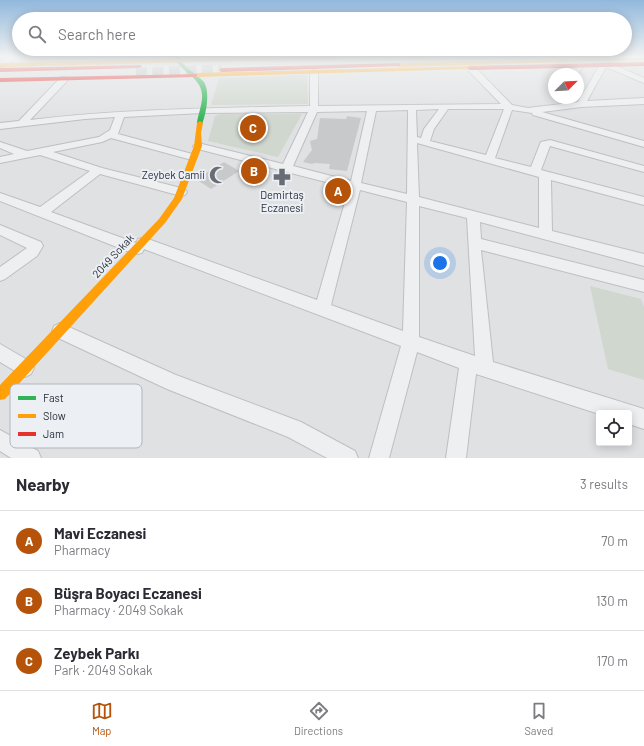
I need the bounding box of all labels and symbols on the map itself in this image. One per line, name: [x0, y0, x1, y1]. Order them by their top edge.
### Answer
north arrow: [548, 68, 584, 104]
pin: C: [240, 113, 266, 143]
pin: B: [241, 156, 267, 186]
mosque icon: Zeybek Camii: [208, 165, 228, 185]
pharmacy icon: Demirtaş Eczanesi: [272, 167, 292, 187]
place label: Zeybek Camii: [142, 168, 205, 181]
pin: A: [325, 176, 351, 206]
place label: Demirtaş Eczanesi: [260, 188, 304, 214]
street label: 2049 Sokak: [89, 231, 136, 280]
your location: [430, 253, 450, 273]
legend: [10, 384, 142, 448]
text: Fast: [43, 391, 64, 404]
text: Slow: [43, 409, 66, 422]
text: Jam: [43, 427, 64, 440]

